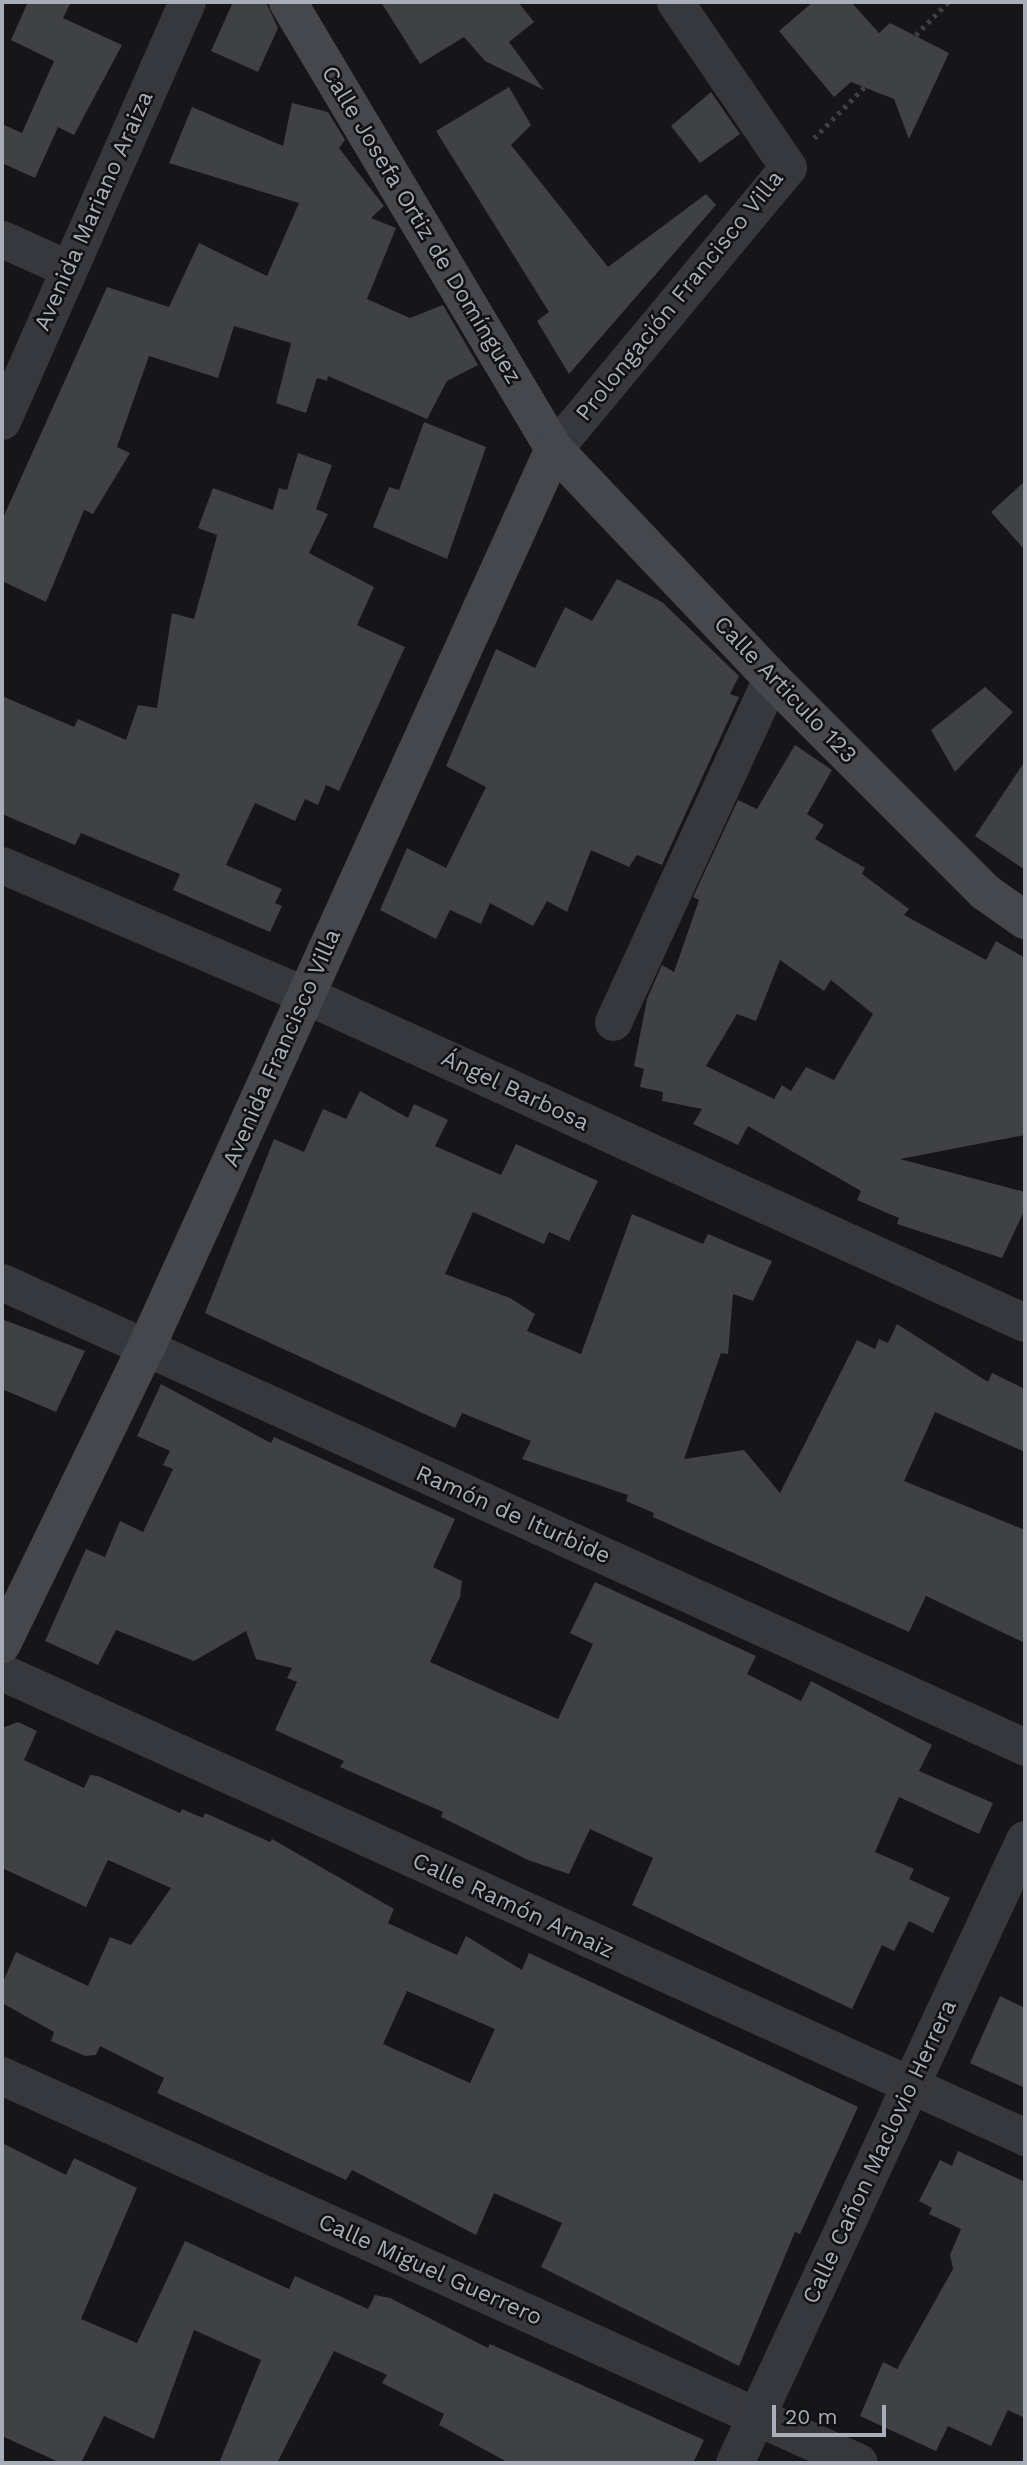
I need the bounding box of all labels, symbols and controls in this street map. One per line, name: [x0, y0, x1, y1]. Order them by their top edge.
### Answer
street label: Calle Josefa Ortiz de Domínguez: [315, 61, 527, 389]
street label: Avenida Mariano Araiza: [28, 86, 160, 336]
street label: Prolongación Francisco Villa: [570, 165, 790, 427]
street label: Calle Articulo 123: [707, 610, 863, 770]
street label: Avenida Francisco Villa: [217, 924, 347, 1172]
street label: Ángel Barbosa: [436, 1045, 594, 1137]
street label: Ramón de Iturbide: [412, 1460, 614, 1570]
street label: Calle Ramón Arnaiz: [407, 1847, 619, 1965]
street label: Calle Cañon Maclovio Herrera: [797, 1995, 963, 2309]
street label: Calle Miguel Guerrero: [313, 2208, 547, 2332]
scale bar: [775, 2392, 889, 2436]
text: 20 m: [785, 2404, 837, 2429]

